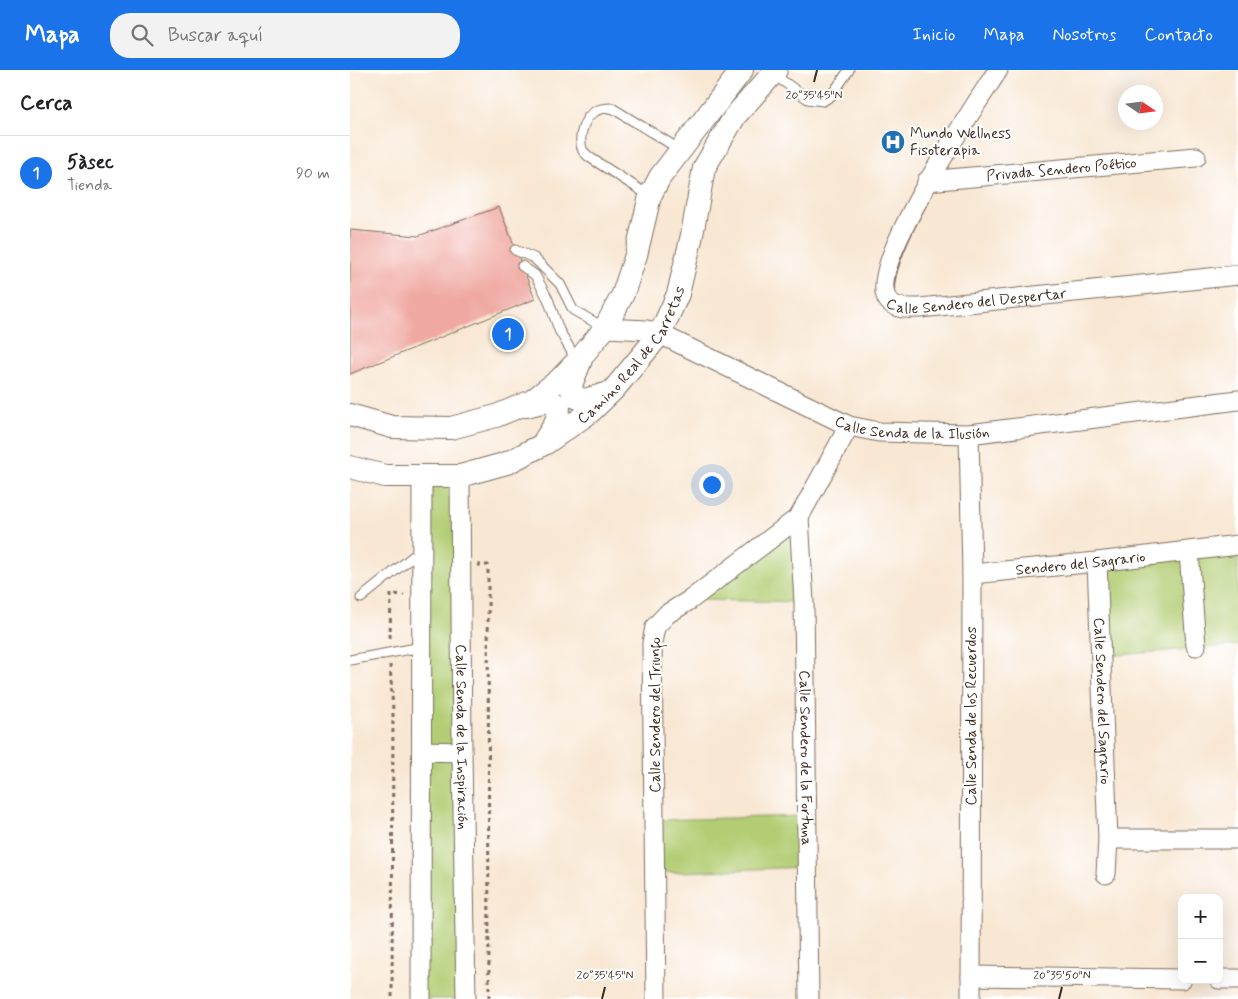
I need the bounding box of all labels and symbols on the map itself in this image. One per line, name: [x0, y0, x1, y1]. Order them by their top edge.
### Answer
north arrow: [1118, 85, 1163, 130]
text: 20°35'45"N: [786, 88, 842, 104]
place label: Mundo Wellness Fisoterapia: [910, 124, 1011, 161]
hospital icon: Mundo Wellness Fisoterapia: [880, 129, 906, 155]
street label: Privada Sendero Poético: [986, 153, 1138, 187]
street label: Camino Real de Carretas: [574, 284, 691, 429]
street label: Calle Sendero del Despertar: [882, 284, 1068, 319]
pin: 1: [492, 315, 524, 353]
street label: Calle Senda de la Ilusión: [831, 412, 991, 445]
your location: [699, 472, 725, 498]
street label: Sendero del Sagrario: [1015, 547, 1147, 581]
street label: Calle Sendero del Sagrario: [1088, 617, 1115, 785]
street label: Calle Senda de los Recuerdos: [962, 626, 982, 805]
street label: Calle Sendero del Triunfo: [646, 637, 668, 793]
street label: Calle Senda de la Inspiración: [450, 644, 472, 830]
street label: Calle Sendero de la Fortuna: [794, 670, 816, 846]
text: 20°35'45"N: [577, 968, 633, 984]
text: 20°35'50"N: [1033, 968, 1091, 984]

